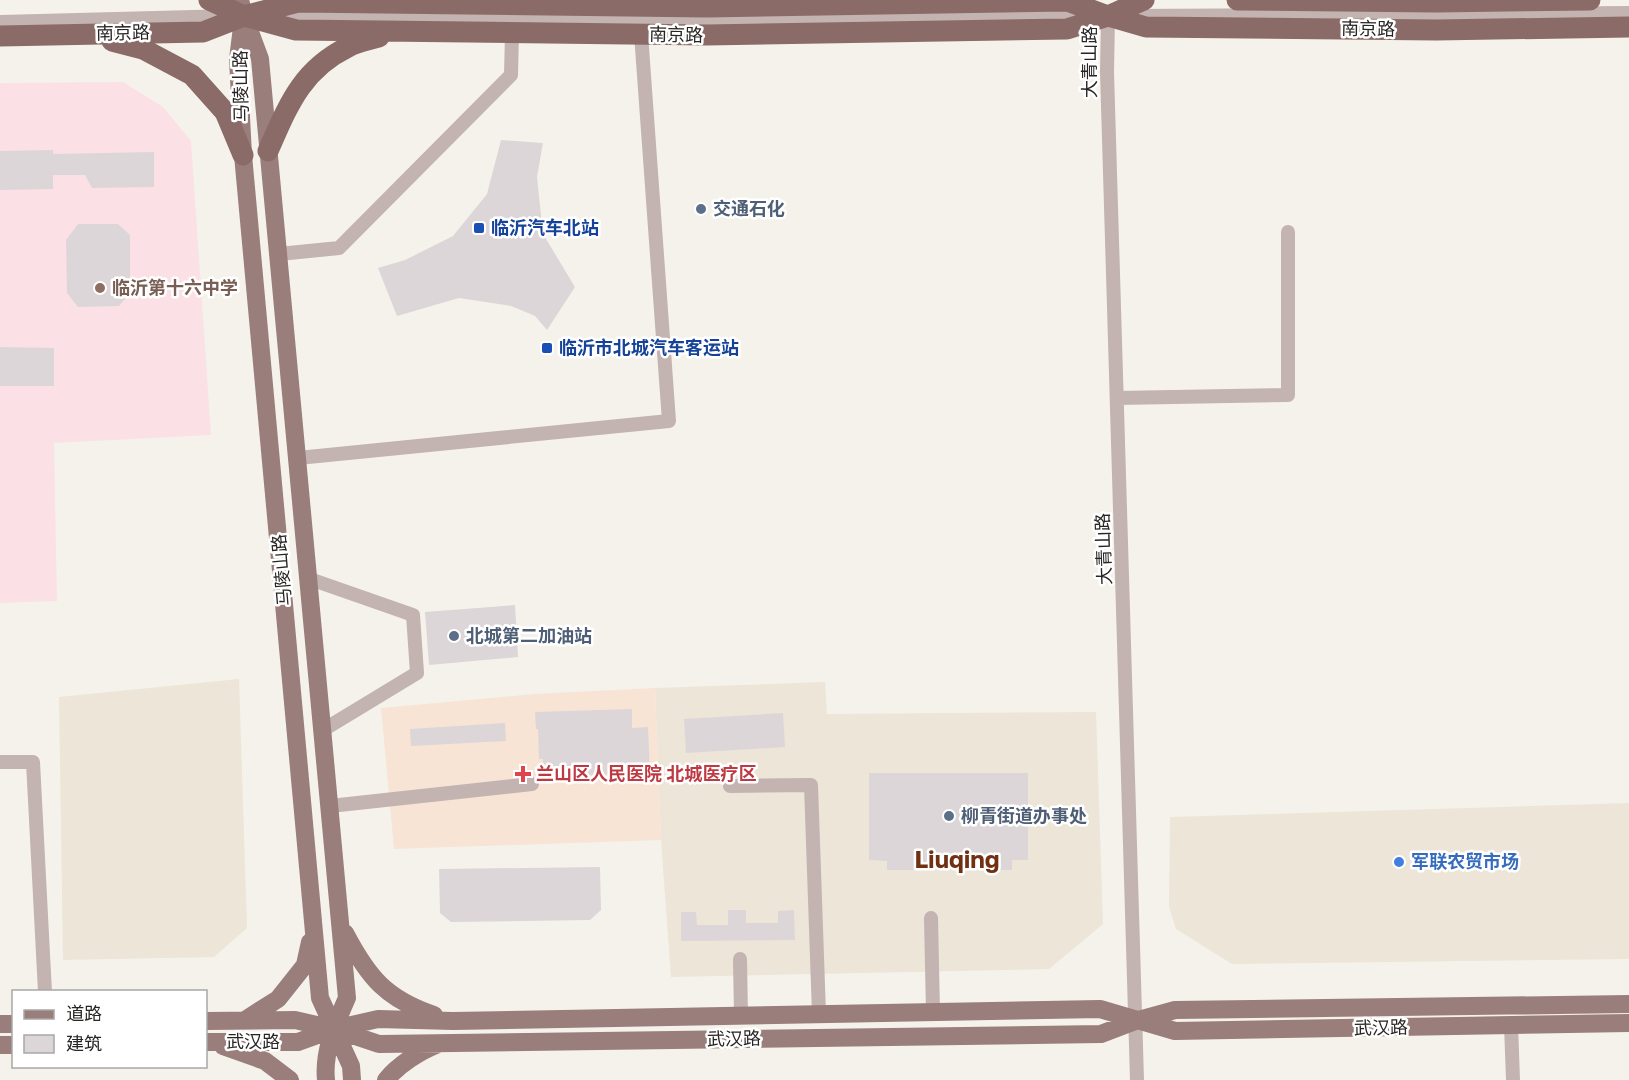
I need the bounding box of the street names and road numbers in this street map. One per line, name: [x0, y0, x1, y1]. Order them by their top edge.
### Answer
street label: 南京路: [1341, 17, 1395, 39]
street label: 南京路: [96, 21, 150, 43]
street label: 南京路: [649, 23, 703, 45]
street label: 大青山路: [1078, 26, 1100, 98]
street label: 马陵山路: [228, 50, 252, 122]
street label: 大青山路: [1091, 513, 1115, 585]
street label: 马陵山路: [267, 533, 295, 607]
street label: 武汉路: [1354, 1016, 1408, 1038]
street label: 武汉路: [707, 1027, 761, 1049]
street label: 武汉路: [226, 1030, 280, 1052]

